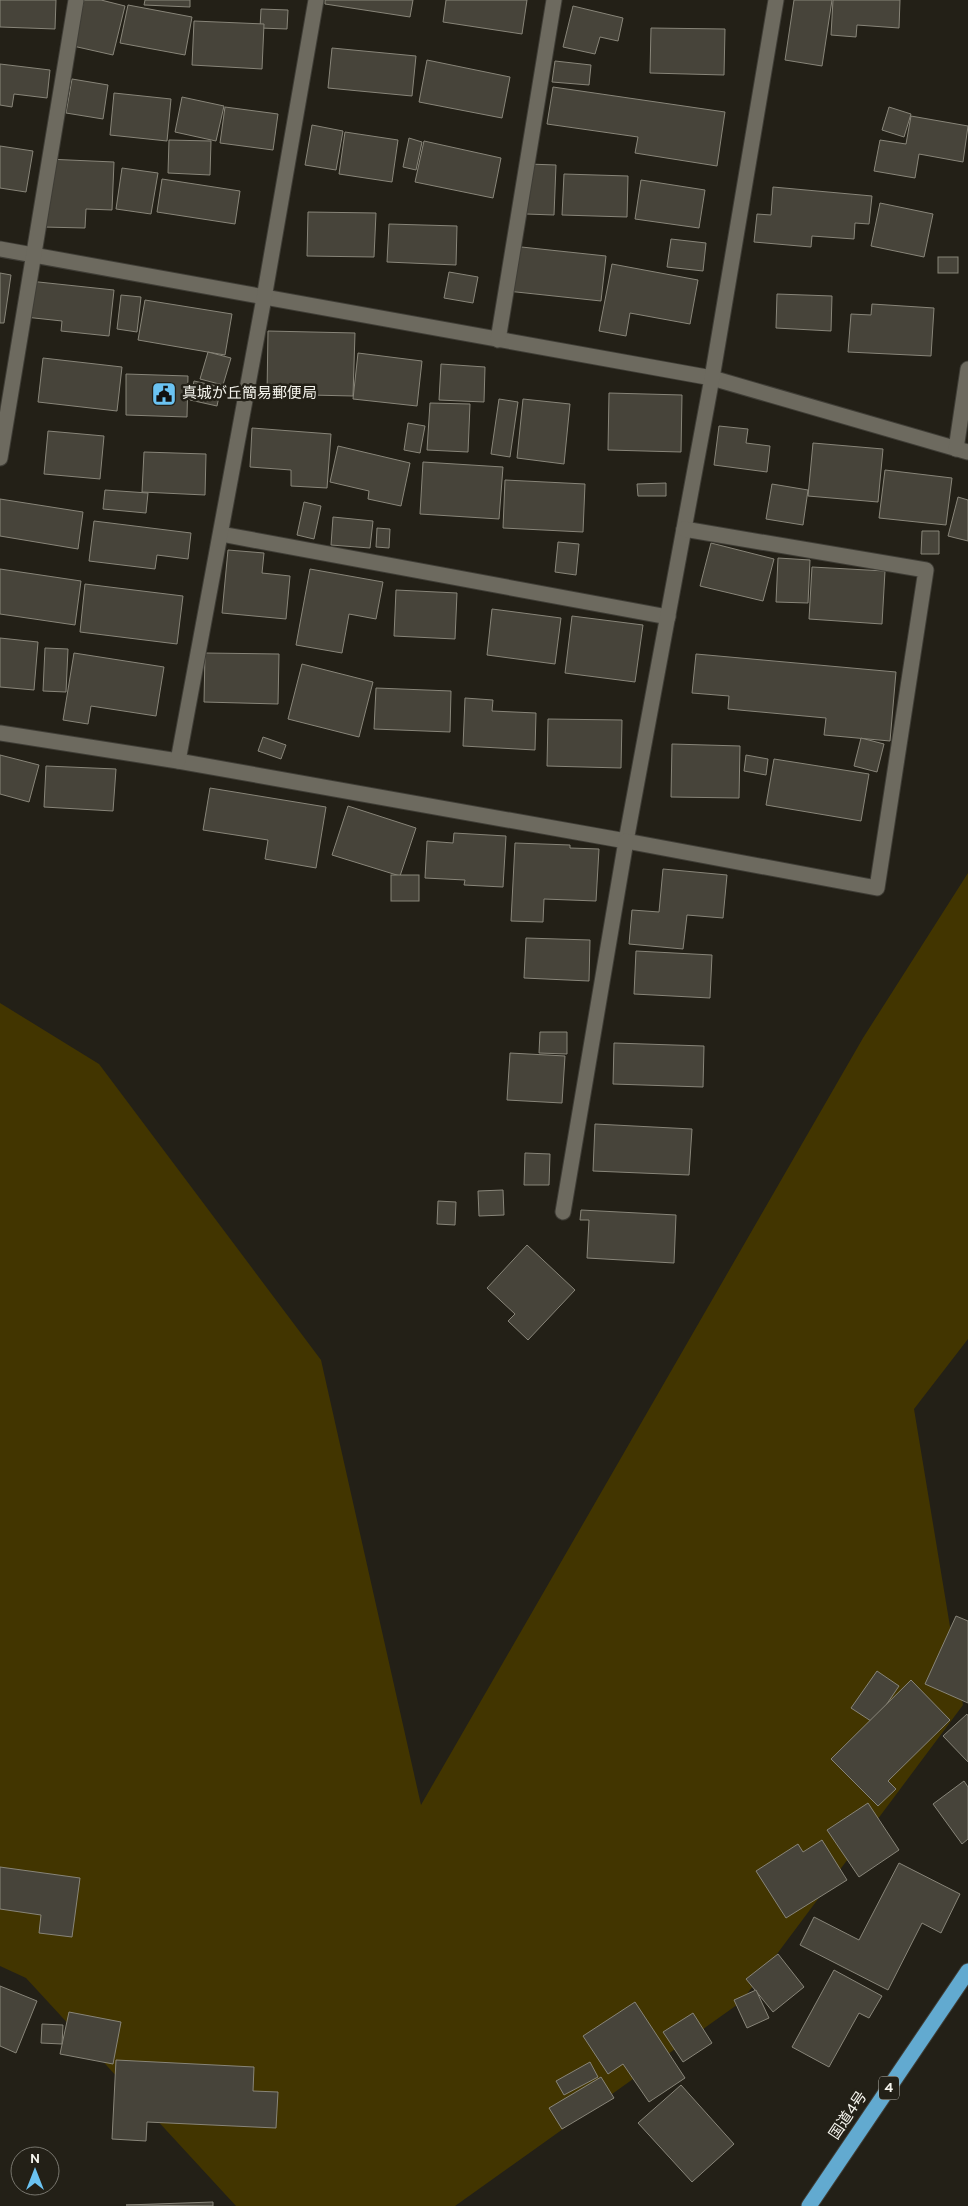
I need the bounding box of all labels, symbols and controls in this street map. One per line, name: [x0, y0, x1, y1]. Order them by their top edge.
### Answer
public building icon: 真城が丘簡易郵便局: [151, 381, 177, 407]
place label: 真城が丘簡易郵便局: [182, 385, 317, 404]
road number: 4: [879, 2076, 899, 2100]
street label: 国道4号: [826, 2088, 872, 2144]
north arrow: [10, 2146, 60, 2196]
text: N: [30, 2151, 40, 2168]

